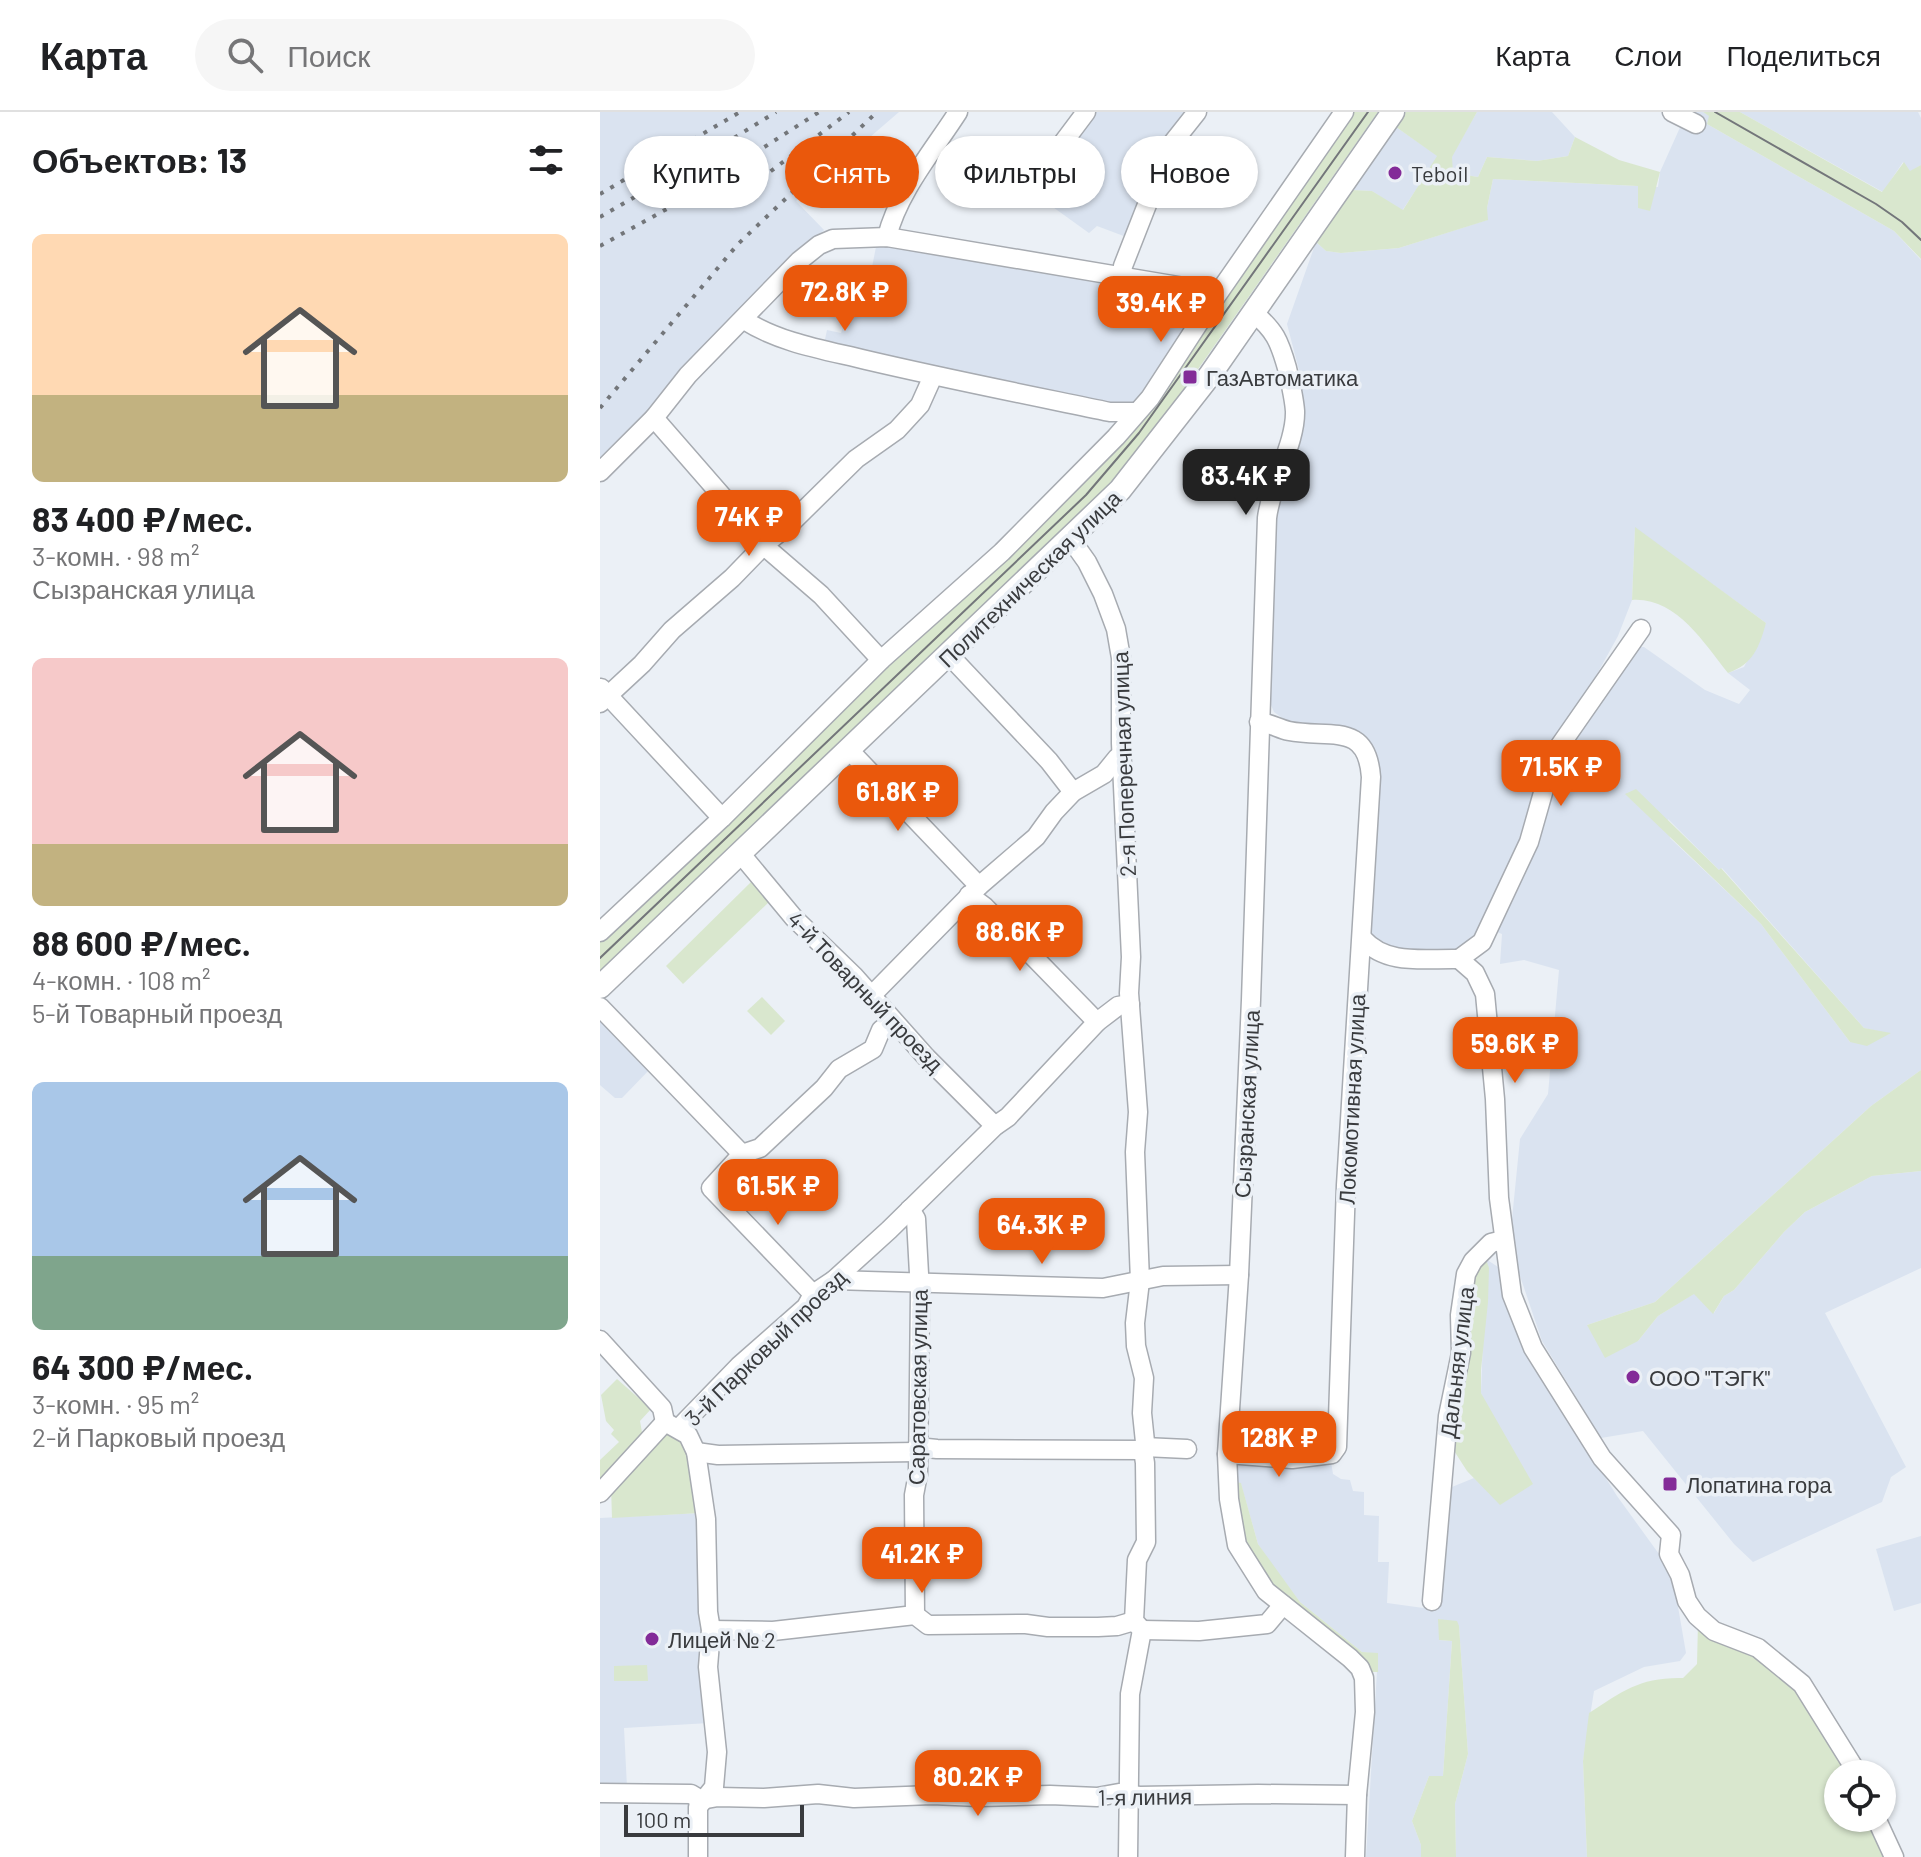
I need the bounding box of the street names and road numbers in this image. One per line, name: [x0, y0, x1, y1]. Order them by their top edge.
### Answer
street label: Политехническая улица: [932, 484, 1127, 673]
street label: 2-я Поперечная улица: [1106, 650, 1141, 877]
street label: 4-й Товарный проезд: [782, 906, 949, 1077]
street label: Локомотивная улица: [1332, 992, 1371, 1205]
street label: Сызранская улица: [1228, 1008, 1265, 1199]
street label: 3-й Парковый проезд: [679, 1263, 852, 1431]
street label: Дальняя улица: [1434, 1284, 1479, 1439]
street label: Саратовская улица: [902, 1288, 933, 1485]
street label: 1-я линия: [1098, 1782, 1192, 1810]

